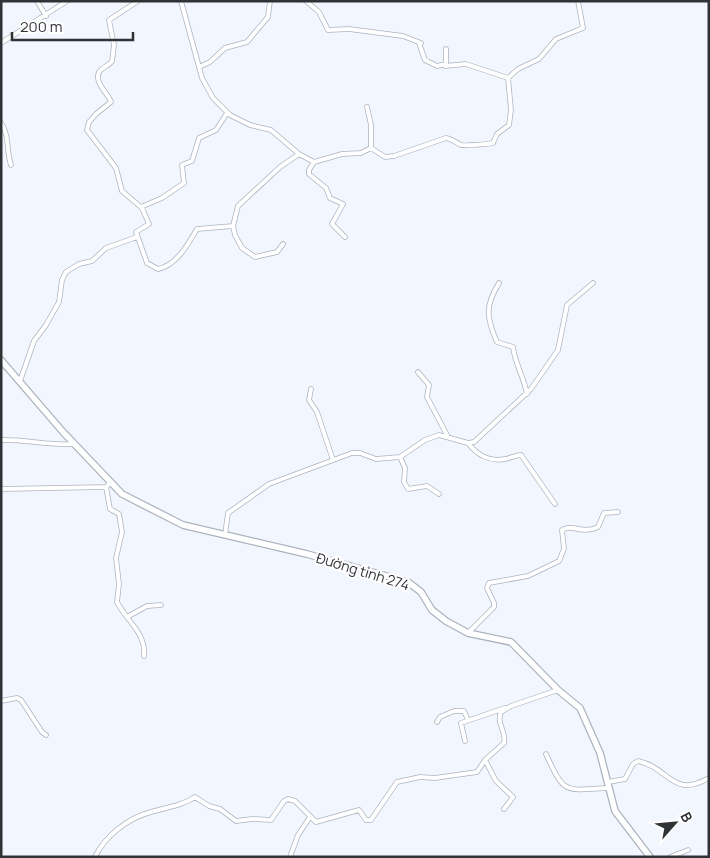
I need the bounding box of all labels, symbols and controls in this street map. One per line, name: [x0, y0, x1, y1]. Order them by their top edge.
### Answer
scale bar: [12, 10, 134, 42]
text: 200 m: [20, 16, 63, 37]
street label: Đường tỉnh 274: [314, 548, 412, 594]
north arrow: [650, 798, 700, 848]
text: B: [677, 809, 698, 825]

